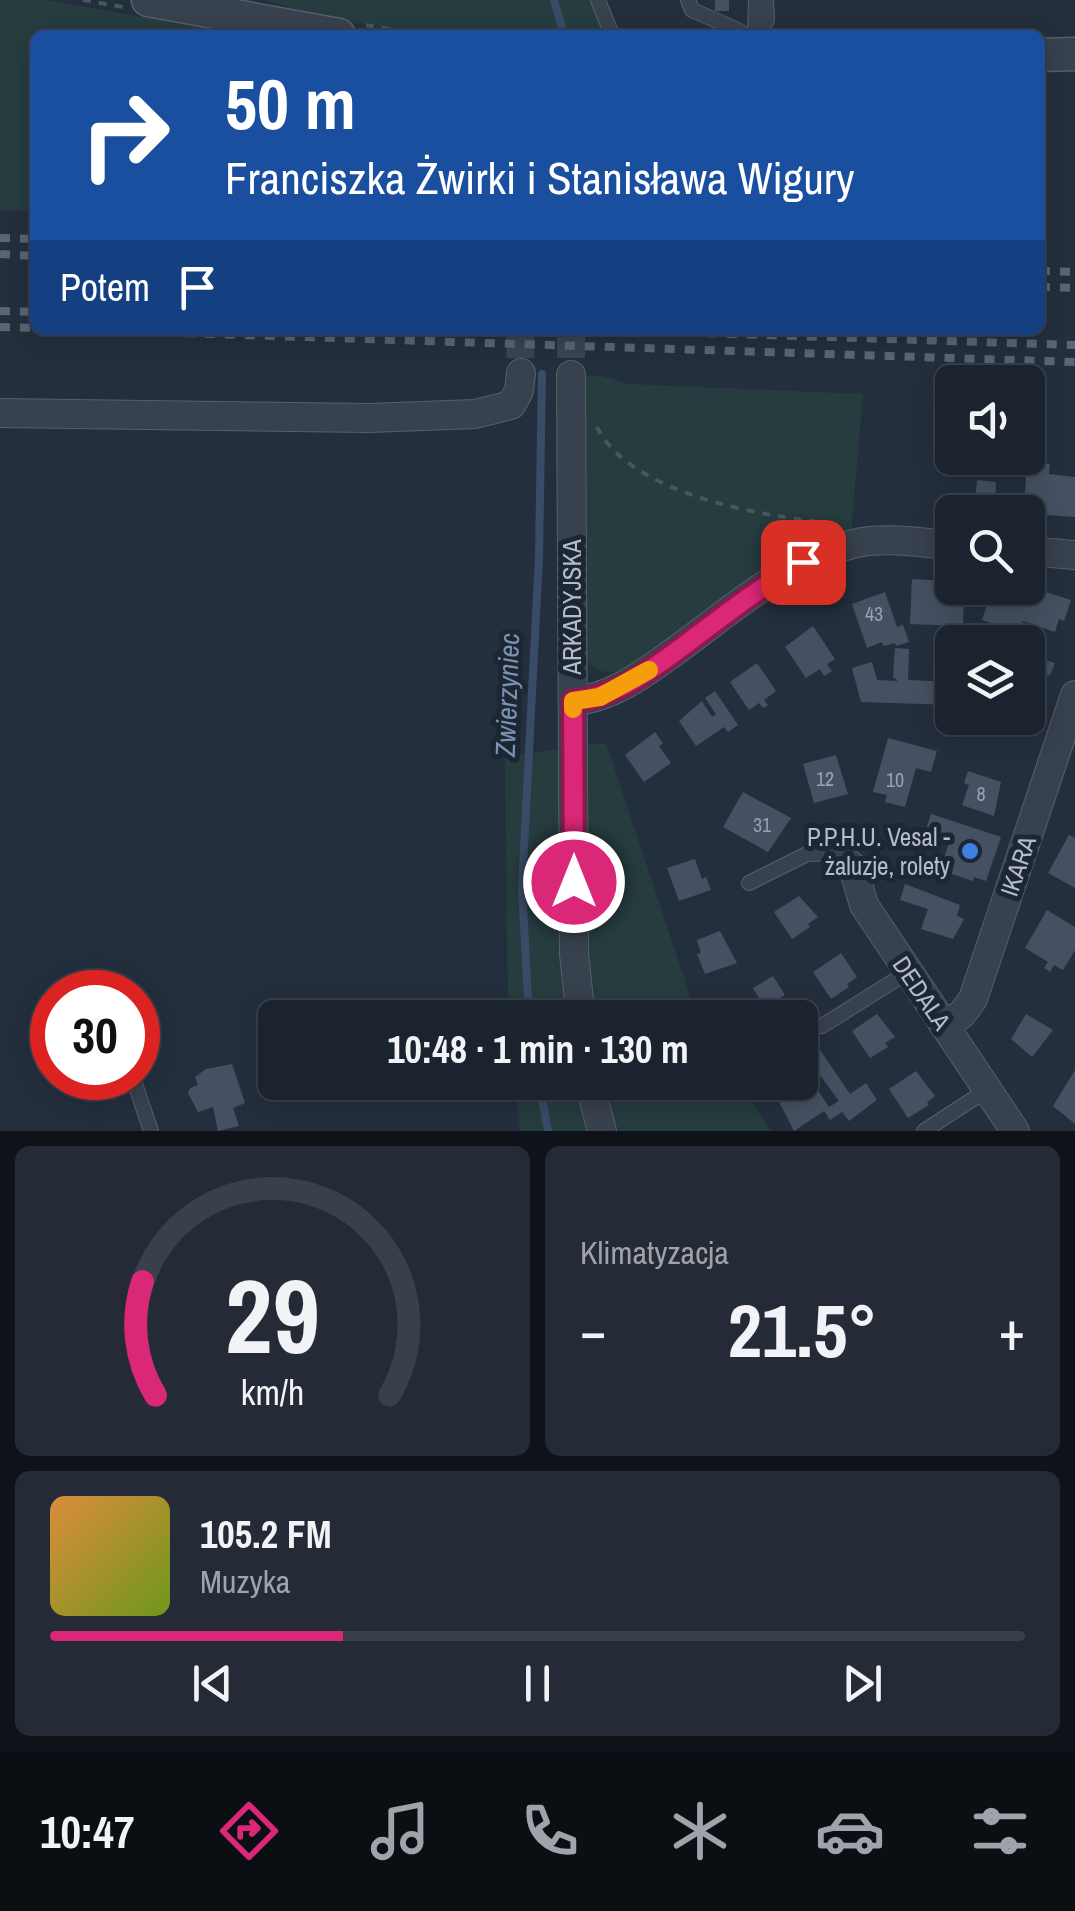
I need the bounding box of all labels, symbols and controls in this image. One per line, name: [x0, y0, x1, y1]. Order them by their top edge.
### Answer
text: 50 m: [225, 57, 356, 151]
icon: right: [60, 70, 190, 200]
text: Franciszka Żwirki i Stanisława Wigury: [225, 147, 855, 208]
icon: arrive: [170, 260, 225, 315]
text: Potem: [60, 262, 150, 313]
map controls: [935, 365, 1045, 735]
button: sound: [935, 365, 1045, 475]
button: search: [935, 495, 1045, 605]
pin: [761, 520, 846, 605]
icon: arrive: [776, 535, 831, 590]
street label: ARKADYJSKA: [555, 539, 589, 676]
house number: 43: [865, 600, 883, 627]
button: layers: [935, 625, 1045, 735]
water label: Zwierzyniec: [486, 632, 528, 759]
house number: 12: [816, 765, 834, 792]
house number: 10: [886, 766, 904, 793]
house number: 8: [976, 780, 986, 807]
house number: 31: [753, 811, 771, 838]
place label: P.P.H.U. Vesal - żaluzje, rolety: [807, 820, 951, 883]
position arrow: [522, 830, 626, 934]
street label: IKARA: [992, 831, 1044, 901]
marker: P.P.H.U. Vesal - żaluzje, rolety: [959, 840, 981, 862]
street label: DEDALA: [885, 949, 959, 1037]
speed limit sign: 30: [30, 970, 160, 1100]
text: 10:48 · 1 min · 130 m: [387, 1024, 689, 1075]
text: Klimatyzacja: [580, 1231, 729, 1274]
text: 29: [225, 1245, 320, 1385]
text: 21.5°: [728, 1279, 877, 1380]
text: −: [580, 1293, 606, 1367]
text: +: [999, 1293, 1025, 1367]
text: km/h: [241, 1368, 304, 1416]
text: 105.2 FM: [200, 1509, 332, 1560]
text: Muzyka: [200, 1560, 290, 1603]
icon: previous: [185, 1656, 240, 1711]
icon: pause: [510, 1656, 565, 1711]
icon: next: [835, 1656, 890, 1711]
icon: directions: [214, 1796, 284, 1866]
icon: music: [365, 1796, 435, 1866]
icon: phone: [515, 1796, 585, 1866]
icon: climate: [665, 1796, 735, 1866]
icon: car: [815, 1796, 885, 1866]
icon: filters: [965, 1796, 1035, 1866]
text: 10:47: [40, 1801, 134, 1862]

